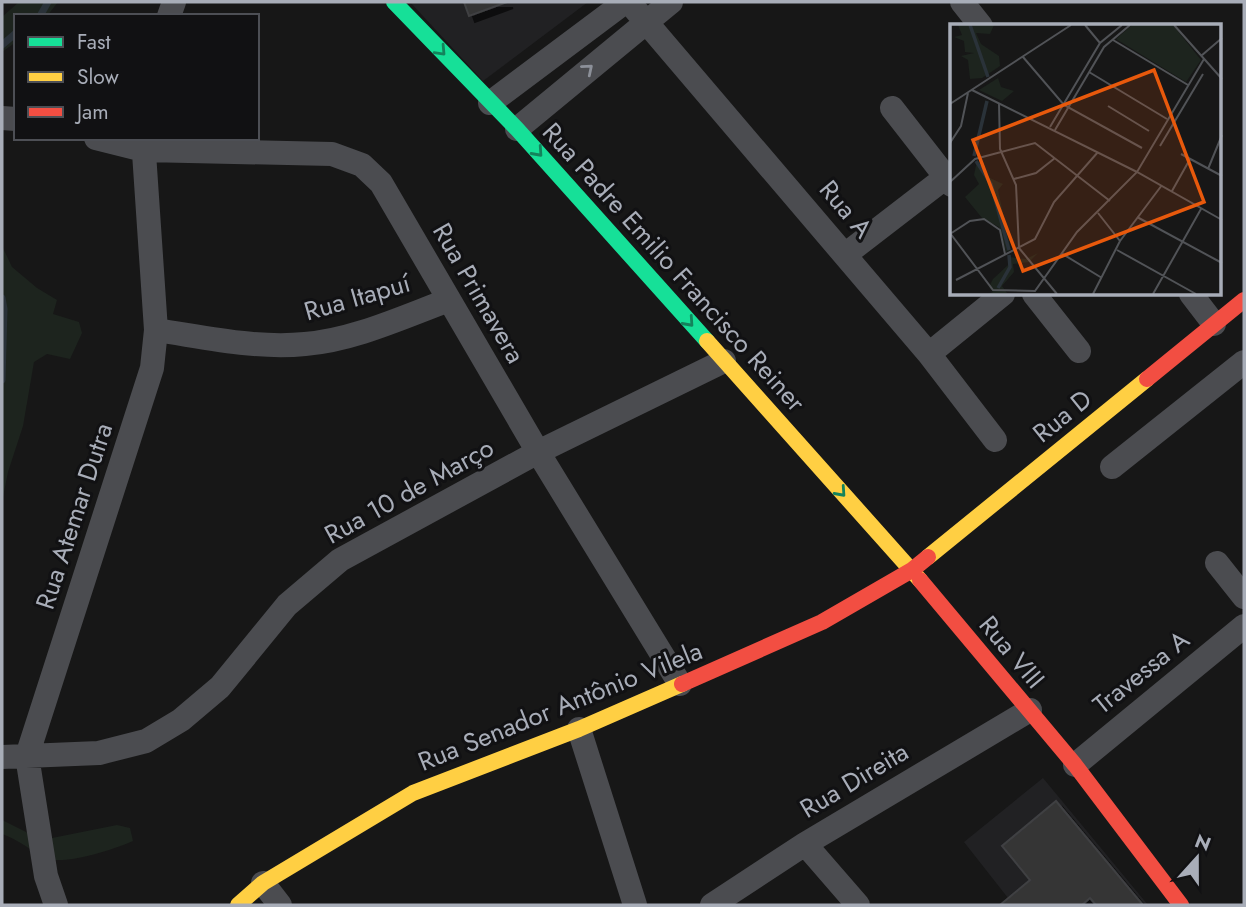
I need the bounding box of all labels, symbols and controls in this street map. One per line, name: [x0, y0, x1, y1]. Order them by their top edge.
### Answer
legend: [14, 14, 259, 140]
inset map: [950, 24, 1222, 296]
text: Fast: [77, 27, 110, 57]
one-way arrow: [433, 43, 445, 56]
text: Slow: [77, 62, 119, 92]
one-way arrow: [580, 65, 593, 77]
text: Jam: [74, 97, 109, 127]
street label: Rua Padre Emilio Francisco Reiner: [534, 114, 814, 420]
one-way arrow: [530, 144, 542, 157]
street label: Rua A: [810, 172, 882, 247]
street label: Rua Primavera: [423, 216, 535, 370]
street label: Rua Itapuí: [299, 263, 416, 330]
one-way arrow: [681, 314, 694, 327]
street label: Rua D: [1024, 380, 1100, 452]
street label: Rua Atemar Dutra: [26, 418, 122, 614]
street label: Rua 10 de Março: [317, 429, 501, 553]
one-way arrow: [833, 483, 845, 496]
street label: Rua VIII: [970, 607, 1054, 697]
street label: Travessa A: [1085, 621, 1198, 723]
street label: Rua Senador Antônio Vilela: [412, 632, 708, 780]
street label: Rua Direita: [793, 733, 915, 827]
north arrow: [1162, 823, 1232, 893]
text: N: [1191, 827, 1215, 858]

